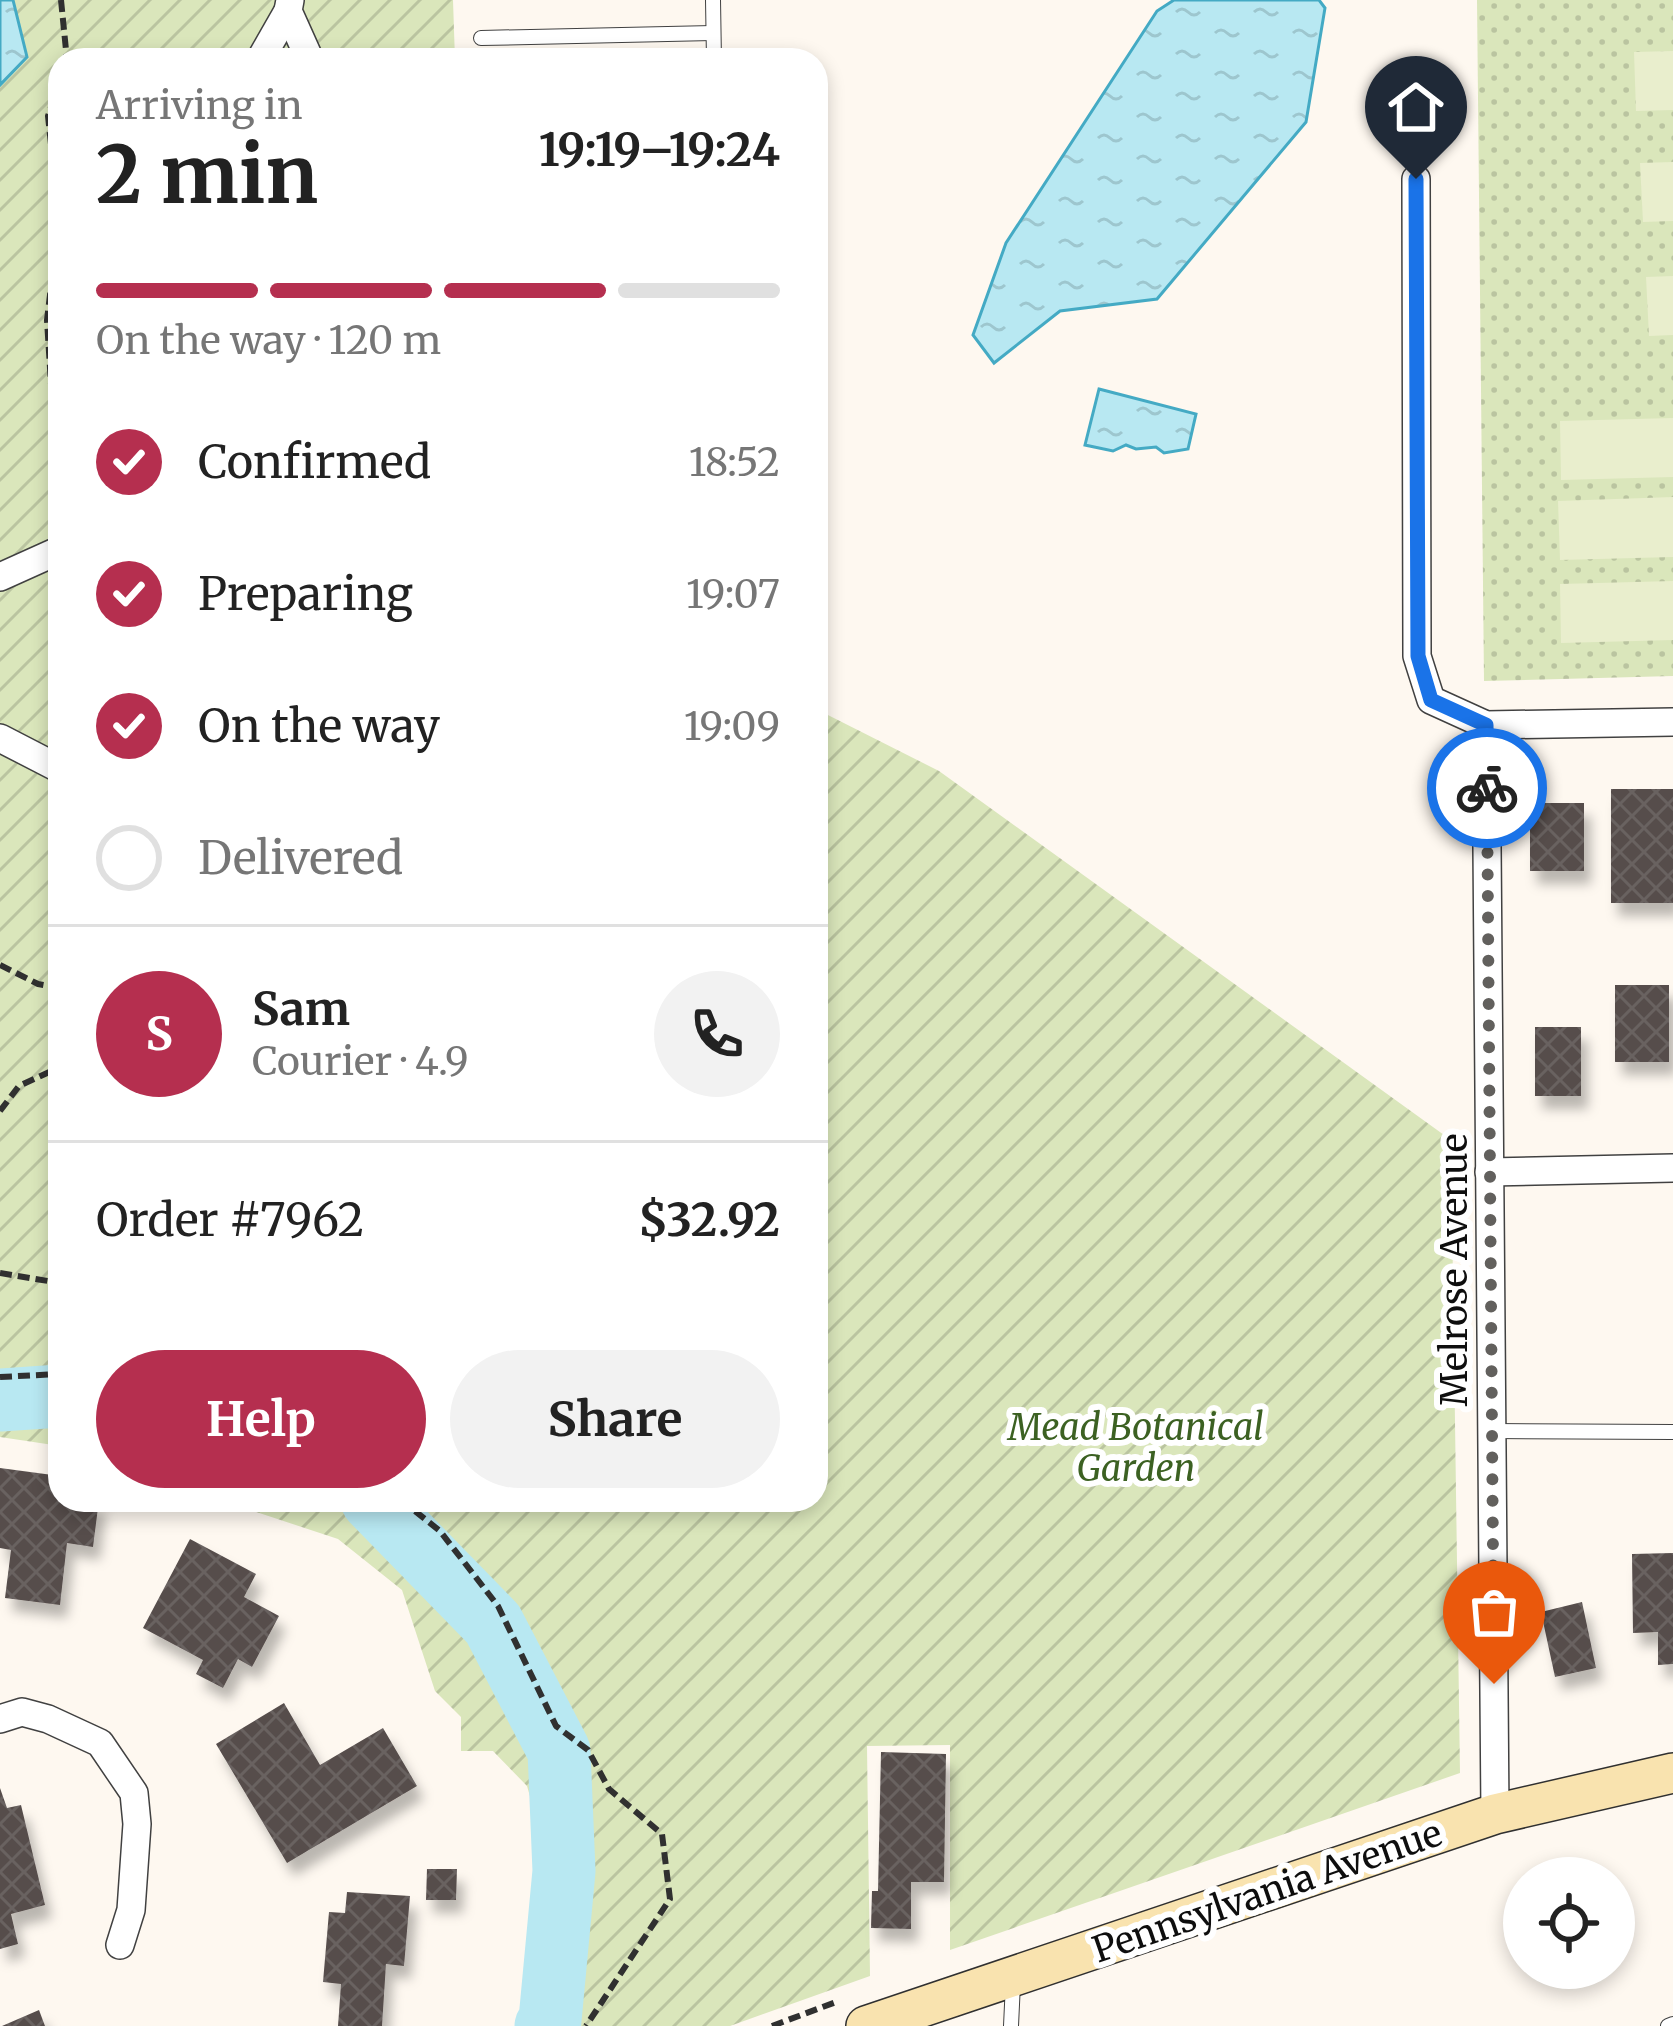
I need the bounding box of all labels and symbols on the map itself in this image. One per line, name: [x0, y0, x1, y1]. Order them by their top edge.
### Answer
pin: [1365, 56, 1467, 179]
courier: [1427, 728, 1547, 848]
street label: Melrose Avenue: [1432, 1134, 1477, 1406]
park label: Mead Botanical Garden: [1006, 1405, 1264, 1491]
pin: [1443, 1561, 1545, 1684]
street label: Pennsylvania Avenue: [1087, 1811, 1448, 1972]

